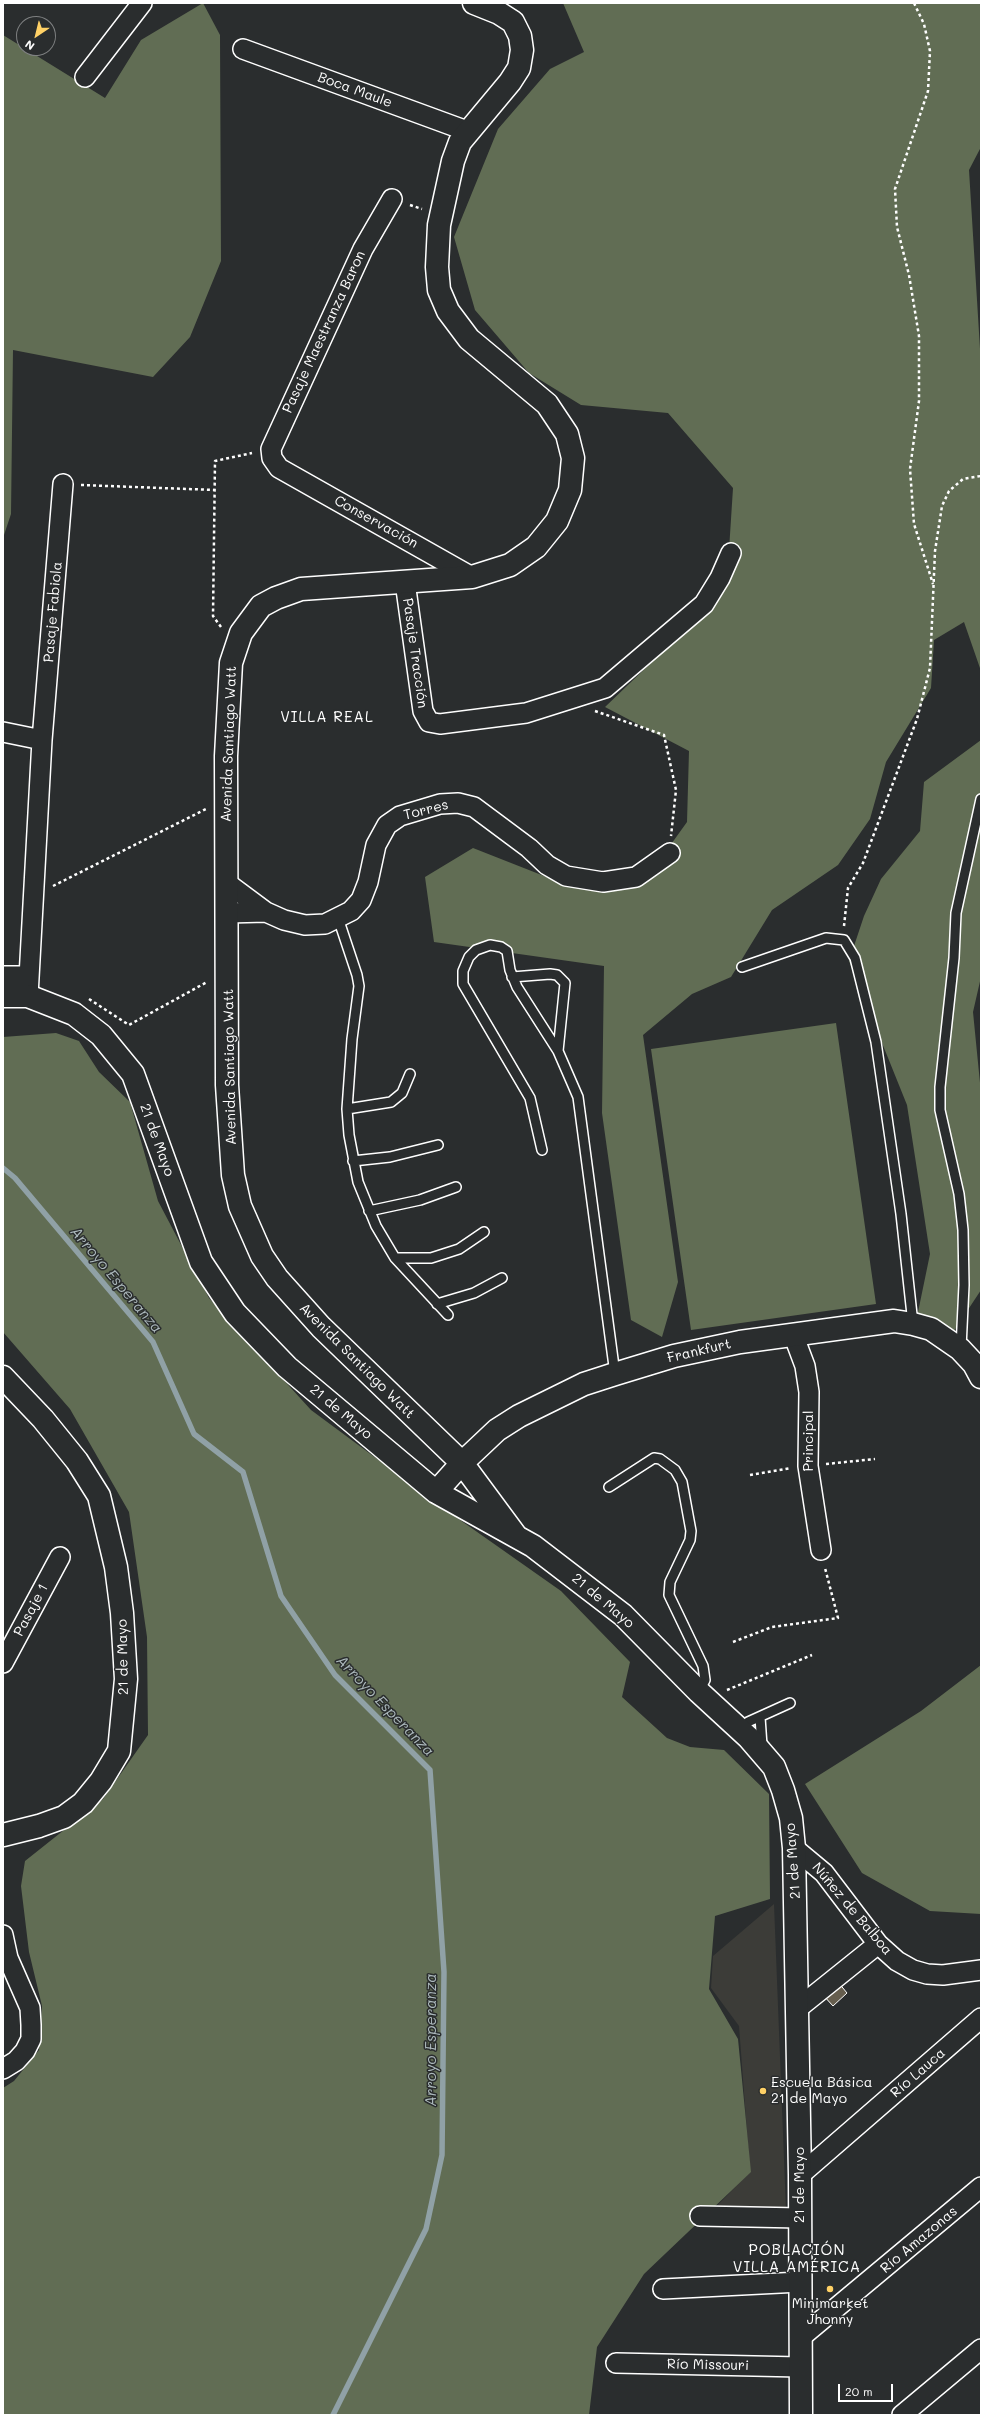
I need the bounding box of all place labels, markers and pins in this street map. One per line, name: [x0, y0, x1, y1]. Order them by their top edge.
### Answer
place label: Escuela Básica 21 de Mayo: [771, 2075, 873, 2108]
marker: Escuela Básica 21 de Mayo: [758, 2086, 768, 2096]
marker: Minimarket Jhonny: [825, 2284, 835, 2294]
place label: Minimarket Jhonny: [792, 2296, 868, 2328]

